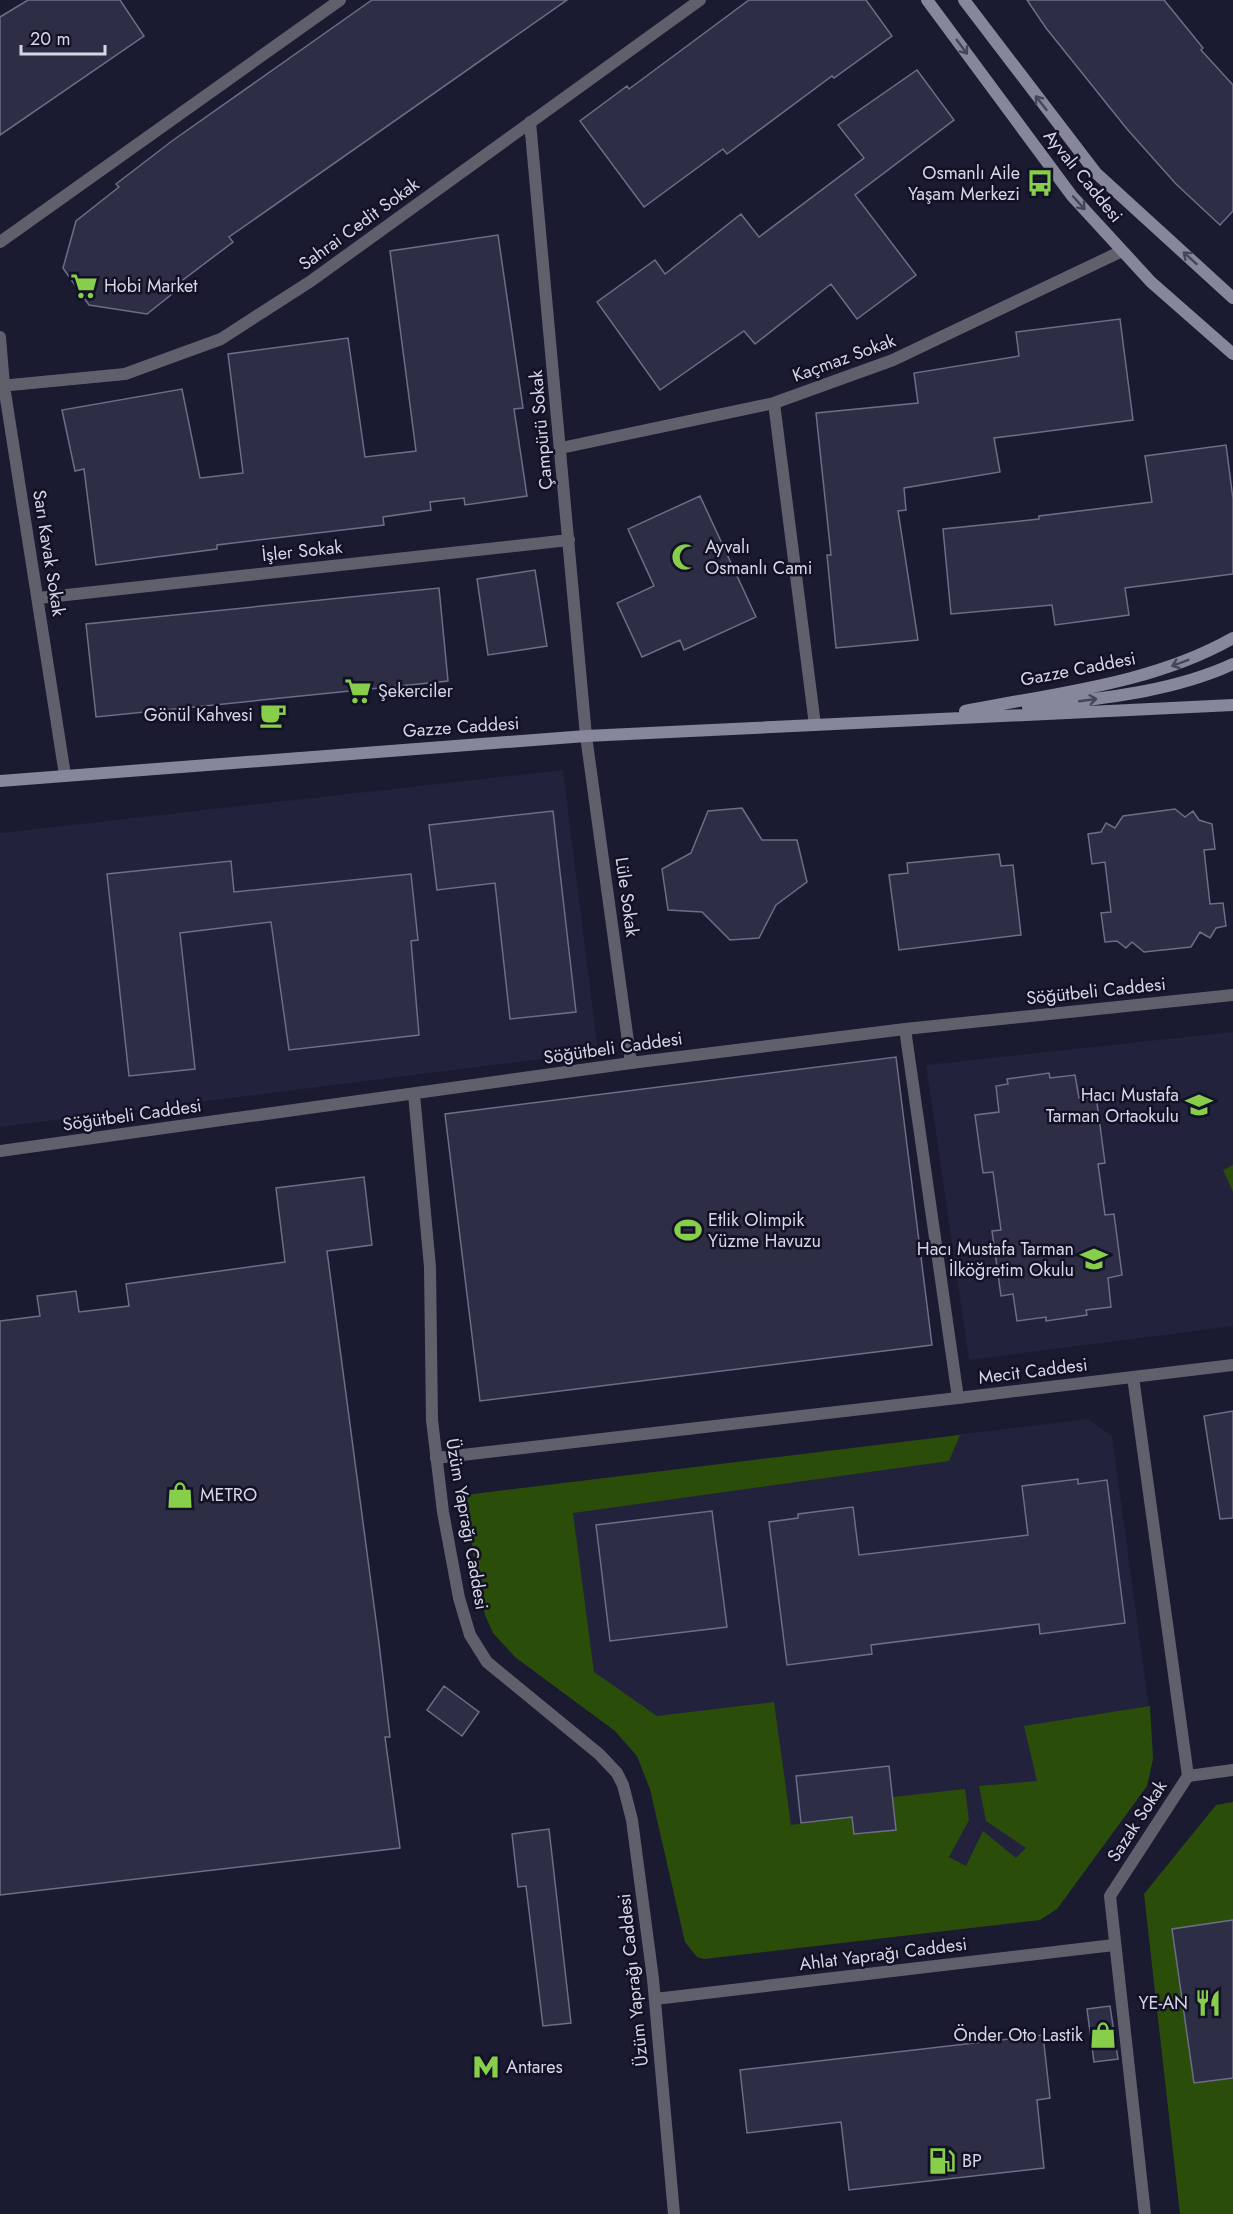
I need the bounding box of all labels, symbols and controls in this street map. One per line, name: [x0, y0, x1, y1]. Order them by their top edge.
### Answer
scale bar: [21, 18, 105, 56]
text: 20 m: [30, 26, 70, 52]
one-way arrow: [956, 39, 968, 55]
one-way arrow: [1035, 95, 1048, 111]
street label: Ayvalı Caddesi: [1037, 124, 1129, 228]
place label: Osmanlı Aile Yaşam Merkezi: [908, 160, 1020, 207]
bus stop icon: Osmanlı Aile Yaşam Merkezi: [1025, 168, 1055, 198]
street label: Sahrai Cedit Sokak: [293, 171, 425, 277]
one-way arrow: [1072, 196, 1086, 211]
one-way arrow: [1182, 251, 1197, 266]
supermarket icon: Hobi Market: [69, 271, 99, 301]
place label: Hobi Market: [104, 273, 198, 299]
street label: Kaçmaz Sokak: [789, 327, 899, 389]
street label: Çampürü Sokak: [523, 369, 559, 491]
street label: Sarı Kavak Sokak: [26, 488, 72, 618]
street label: İşler Sokak: [260, 534, 344, 568]
place label: Ayvalı Osmanlı Cami: [705, 534, 813, 581]
mosque icon: Ayvalı Osmanlı Cami: [670, 542, 700, 572]
street label: Gazze Caddesi: [1018, 645, 1138, 693]
one-way arrow: [1171, 658, 1190, 669]
supermarket icon: Şekerciler: [343, 676, 373, 706]
place label: Şekerciler: [378, 678, 454, 704]
one-way arrow: [1077, 694, 1097, 705]
cafe icon: Gönül Kahvesi: [258, 700, 288, 730]
place label: Gönül Kahvesi: [144, 702, 253, 728]
street label: Gazze Caddesi: [402, 710, 520, 744]
street label: Lüle Sokak: [609, 855, 645, 939]
street label: Söğütbeli Caddesi: [1025, 971, 1167, 1011]
street label: Söğütbeli Caddesi: [542, 1025, 684, 1071]
place label: Hacı Mustafa Tarman Ortaokulu: [1046, 1082, 1179, 1129]
school or university icon: Hacı Mustafa Tarman Ortaokulu: [1184, 1090, 1214, 1120]
street label: Söğütbeli Caddesi: [61, 1092, 203, 1138]
place label: Etlik Olimpik Yüzme Havuzu: [708, 1207, 821, 1254]
sports icon: Etlik Olimpik Yüzme Havuzu: [673, 1215, 703, 1245]
place label: Hacı Mustafa Tarman İlköğretim Okulu: [917, 1236, 1074, 1283]
school or university icon: Hacı Mustafa Tarman İlköğretim Okulu: [1079, 1244, 1109, 1274]
street label: Mecit Caddesi: [977, 1351, 1089, 1391]
street label: Üzüm Yaprağı Caddesi: [439, 1436, 495, 1612]
shop icon: METRO: [165, 1480, 195, 1510]
place label: METRO: [200, 1482, 257, 1508]
street label: Sazak Sokak: [1101, 1775, 1173, 1867]
street label: Üzüm Yaprağı Caddesi: [611, 1892, 655, 2068]
street label: Ahlat Yaprağı Caddesi: [798, 1931, 968, 1977]
restaurant icon: YE-AN: [1193, 1988, 1223, 2018]
place label: YE-AN: [1138, 1990, 1188, 2016]
shop icon: Önder Oto Lastik: [1088, 2020, 1118, 2050]
place label: Önder Oto Lastik: [954, 2022, 1083, 2048]
metro station icon: Antares: [471, 2052, 501, 2082]
place label: Antares: [506, 2054, 563, 2080]
fuel station icon: BP: [927, 2146, 957, 2176]
place label: BP: [962, 2148, 982, 2174]

